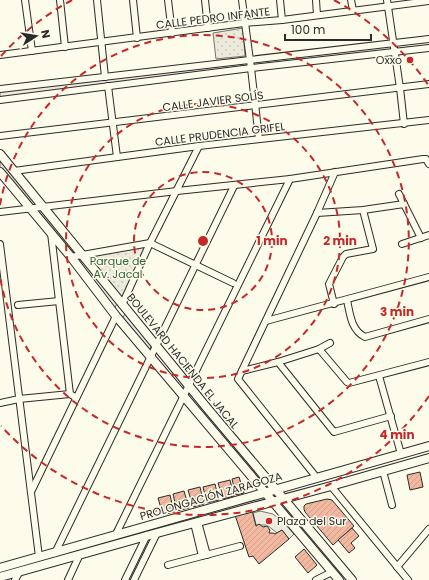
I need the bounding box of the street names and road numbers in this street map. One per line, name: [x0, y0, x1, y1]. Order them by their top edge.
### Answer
street label: CALLE PEDRO INFANTE: [155, 3, 271, 33]
street label: CALLE JAVIER SOLÍS: [162, 87, 264, 115]
street label: CALLE PRUDENCIA GRIFEL: [154, 118, 286, 150]
street label: BOULEVARD HACIENDA EL JACAL: [123, 290, 243, 432]
street label: PROLONGACIÓN ZARAGOZA: [138, 468, 285, 524]

